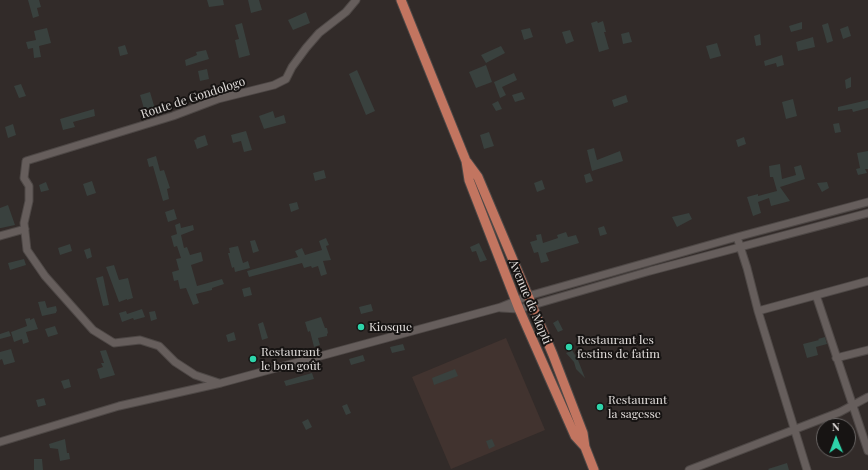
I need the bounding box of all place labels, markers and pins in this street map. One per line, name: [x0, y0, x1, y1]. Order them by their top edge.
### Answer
place label: Kiosque: [369, 320, 412, 334]
marker: Kiosque: [356, 322, 366, 332]
place label: Restaurant les festins de fatim: [577, 333, 660, 361]
marker: Restaurant les festins de fatim: [564, 342, 574, 352]
place label: Restaurant le bon goût: [261, 345, 321, 373]
marker: Restaurant le bon goût: [248, 354, 258, 364]
place label: Restaurant la sagesse: [608, 393, 667, 421]
marker: Restaurant la sagesse: [595, 402, 605, 412]

